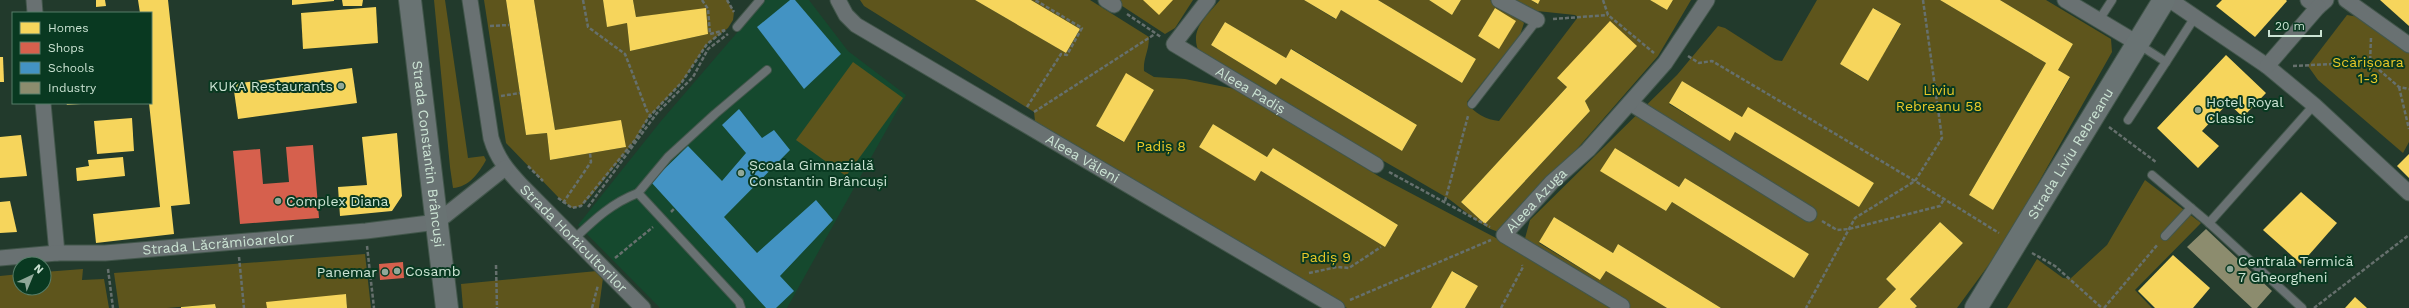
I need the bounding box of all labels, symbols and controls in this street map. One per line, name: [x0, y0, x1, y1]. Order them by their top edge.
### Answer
legend: [12, 12, 152, 104]
scale bar: [2269, 12, 2321, 38]
text: 20 m: [2275, 19, 2305, 33]
text: Homes: [48, 21, 89, 35]
text: Shops: [48, 41, 84, 55]
park label: Scărișoara 1-3: [2332, 54, 2404, 86]
street label: Strada Constantin Brâncuși: [409, 60, 448, 248]
text: Schools: [48, 61, 94, 75]
street label: Aleea Padiș: [1213, 63, 1288, 118]
place label: KUKA Restaurants: [209, 78, 333, 94]
text: Industry: [48, 81, 97, 95]
marker: KUKA Restaurants: [336, 81, 346, 91]
park label: Liviu Rebreanu 58: [1896, 82, 1982, 114]
street label: Strada Liviu Rebreanu: [2024, 85, 2116, 222]
place label: Hotel Royal Classic: [2206, 94, 2284, 126]
marker: Hotel Royal Classic: [2193, 105, 2203, 115]
street label: Aleea Văleni: [1043, 130, 1122, 186]
park label: Padiș 8: [1136, 138, 1186, 155]
place label: Școala Gimnazială Constantin Brâncuși: [749, 157, 887, 190]
street label: Aleea Azuga: [1502, 165, 1570, 236]
marker: Școala Gimnazială Constantin Brâncuși: [736, 168, 746, 178]
street label: Strada Horticultorilor: [517, 181, 631, 296]
place label: Complex Diana: [286, 193, 389, 209]
marker: Complex Diana: [273, 196, 283, 206]
street label: Strada Lăcrămioarelor: [142, 229, 295, 258]
park label: Padiș 9: [1301, 249, 1351, 266]
place label: Centrala Termică 7 Gheorgheni: [2238, 253, 2353, 285]
north arrow: [12, 256, 52, 296]
text: N: [31, 262, 46, 277]
place label: Cosamb: [405, 263, 460, 279]
place label: Panemar: [317, 264, 377, 280]
marker: Centrala Termică 7 Gheorgheni: [2225, 264, 2235, 274]
marker: Cosamb: [392, 266, 402, 276]
marker: Panemar: [380, 267, 390, 277]

